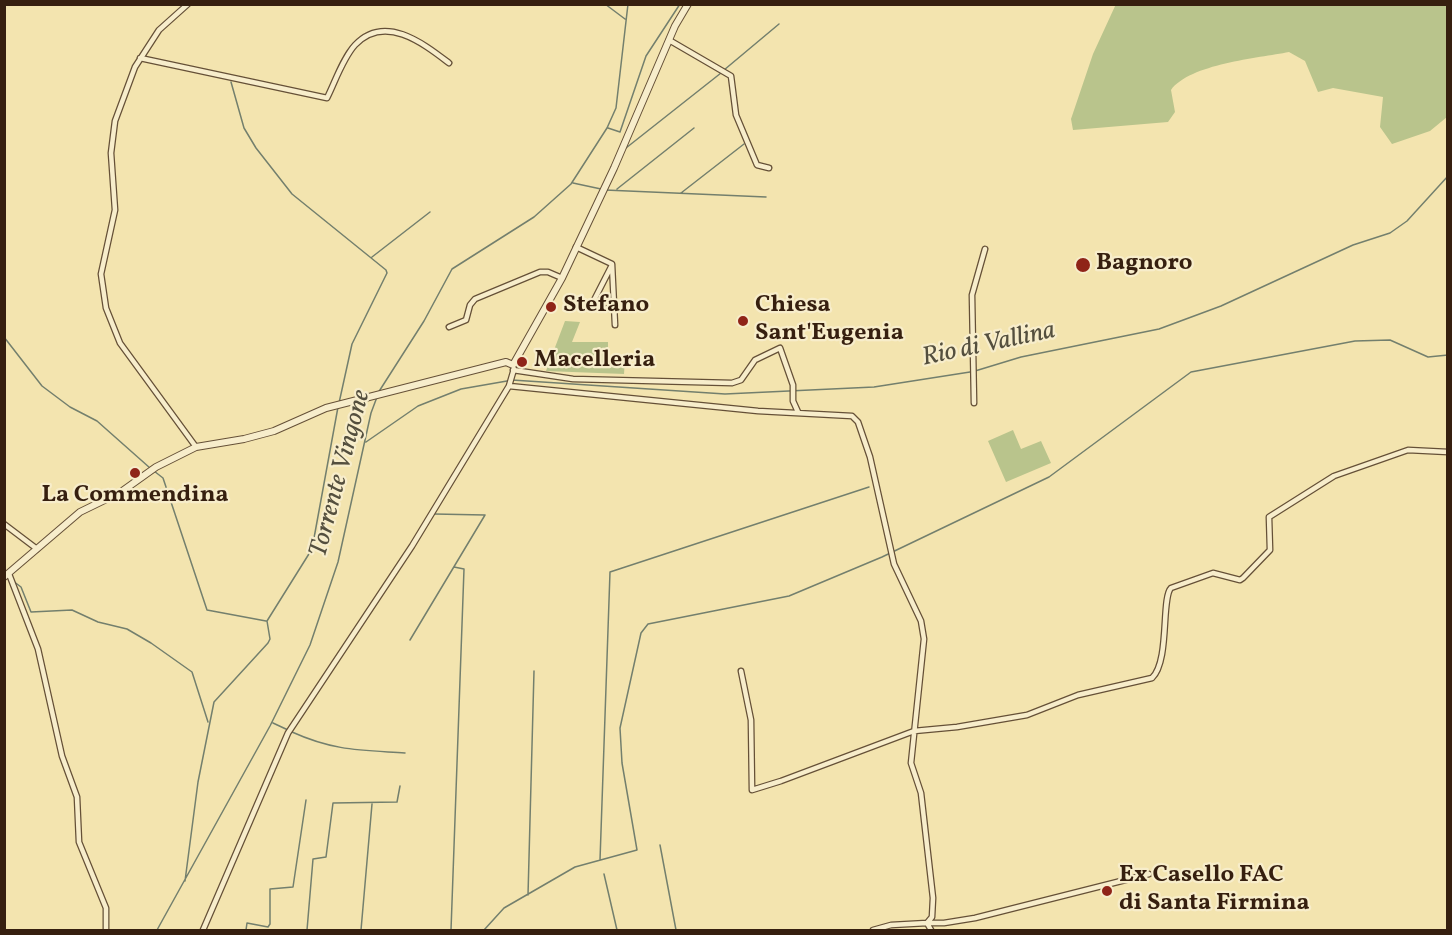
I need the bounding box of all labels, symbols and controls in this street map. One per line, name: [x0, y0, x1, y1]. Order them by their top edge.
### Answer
place label: Bagnoro: [1096, 251, 1193, 279]
marker: Bagnoro: [1074, 256, 1092, 274]
place label: Stefano: [563, 293, 649, 321]
place label: Chiesa Sant'Eugenia: [755, 293, 904, 349]
marker: Stefano: [544, 300, 558, 314]
marker: Chiesa Sant'Eugenia: [736, 314, 750, 328]
water label: Rio di Vallina: [919, 317, 1059, 375]
place label: Macelleria: [534, 348, 655, 376]
marker: Macelleria: [515, 355, 529, 369]
water label: Torrente Vingone: [305, 387, 379, 561]
marker: La Commendina: [128, 466, 142, 480]
place label: La Commendina: [41, 483, 229, 511]
place label: Ex Casello FAC di Santa Firmina: [1119, 863, 1310, 919]
marker: Ex Casello FAC di Santa Firmina: [1100, 884, 1114, 898]

